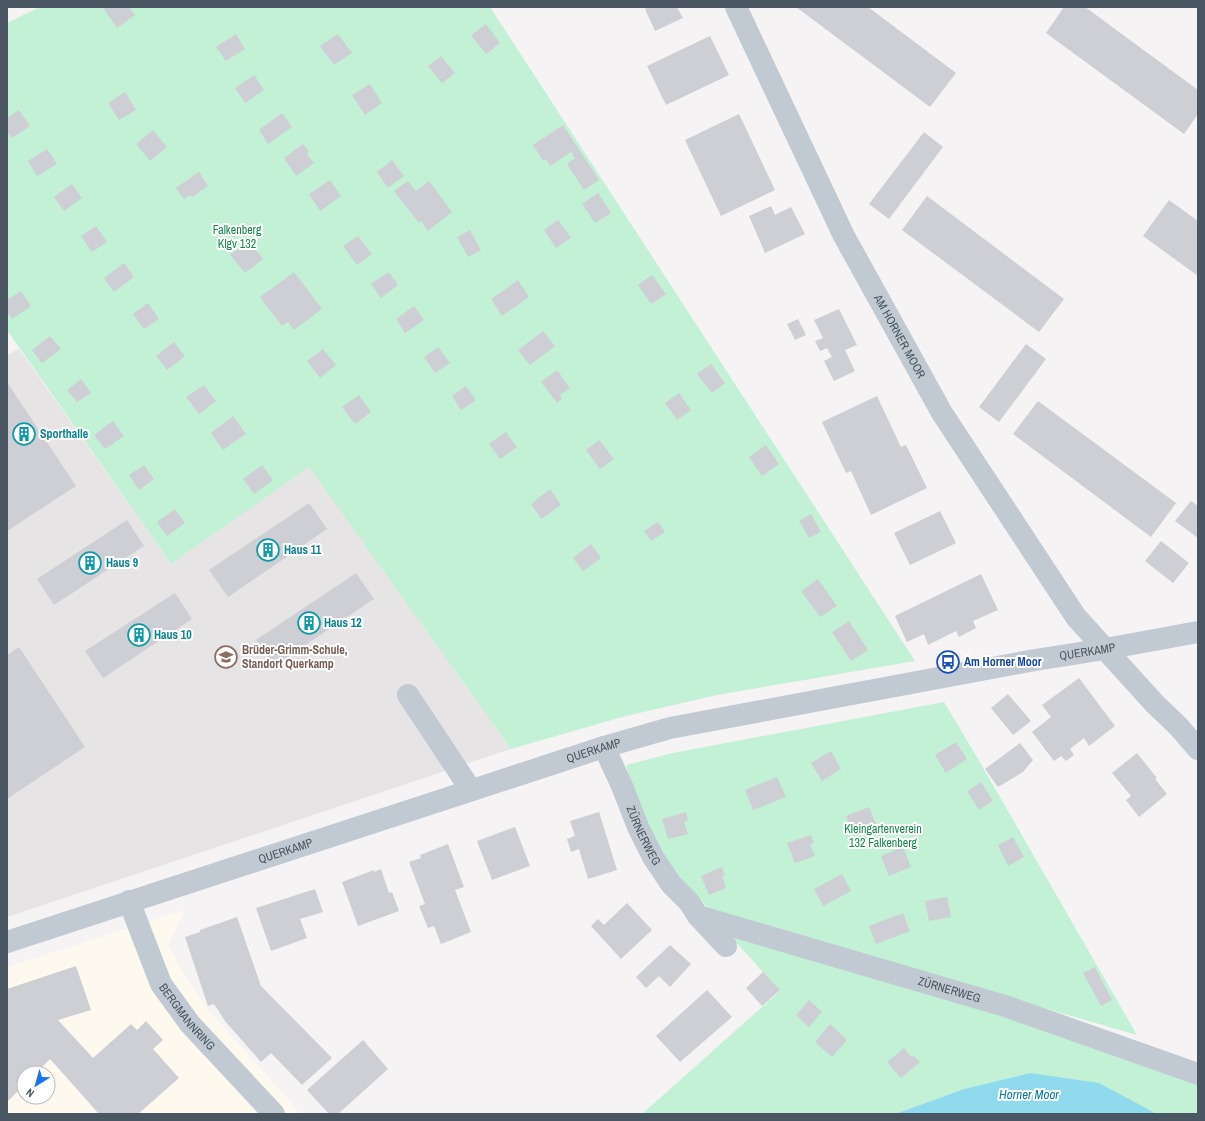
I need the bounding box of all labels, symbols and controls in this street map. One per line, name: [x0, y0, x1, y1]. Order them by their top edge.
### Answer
park label: Falkenberg Klgv 132: [213, 222, 262, 252]
street label: AM HORNER MOOR: [869, 291, 929, 381]
building icon: Sporthalle: [11, 421, 37, 447]
place label: Sporthalle: [40, 426, 89, 442]
building icon: Haus 11: [255, 537, 281, 563]
place label: Haus 11: [284, 542, 322, 558]
building icon: Haus 9: [77, 550, 103, 576]
place label: Haus 9: [106, 555, 139, 571]
building icon: Haus 12: [296, 610, 322, 636]
place label: Haus 12: [324, 615, 362, 631]
building icon: Haus 10: [126, 622, 152, 648]
place label: Haus 10: [154, 627, 192, 643]
street label: QUERKAMP: [1058, 639, 1117, 664]
place label: Brüder-Grimm-Schule, Standort Querkamp: [242, 642, 348, 672]
school or university icon: Brüder-Grimm-Schule, Standort Querkamp: [213, 644, 239, 670]
bus stop icon: Am Horner Moor: [935, 649, 961, 675]
place label: Am Horner Moor: [964, 654, 1042, 670]
street label: QUERKAMP: [564, 734, 623, 767]
street label: ZÜRNERWEG: [622, 803, 664, 869]
park label: Kleingartenverein 132 Falkenberg: [844, 821, 922, 851]
street label: QUERKAMP: [256, 835, 315, 867]
street label: ZÜRNERWEG: [916, 973, 983, 1006]
street label: BERGMANNRING: [155, 980, 219, 1054]
north arrow: [16, 1065, 56, 1105]
text: N: [23, 1085, 37, 1101]
water label: Horner Moor: [999, 1086, 1059, 1103]

